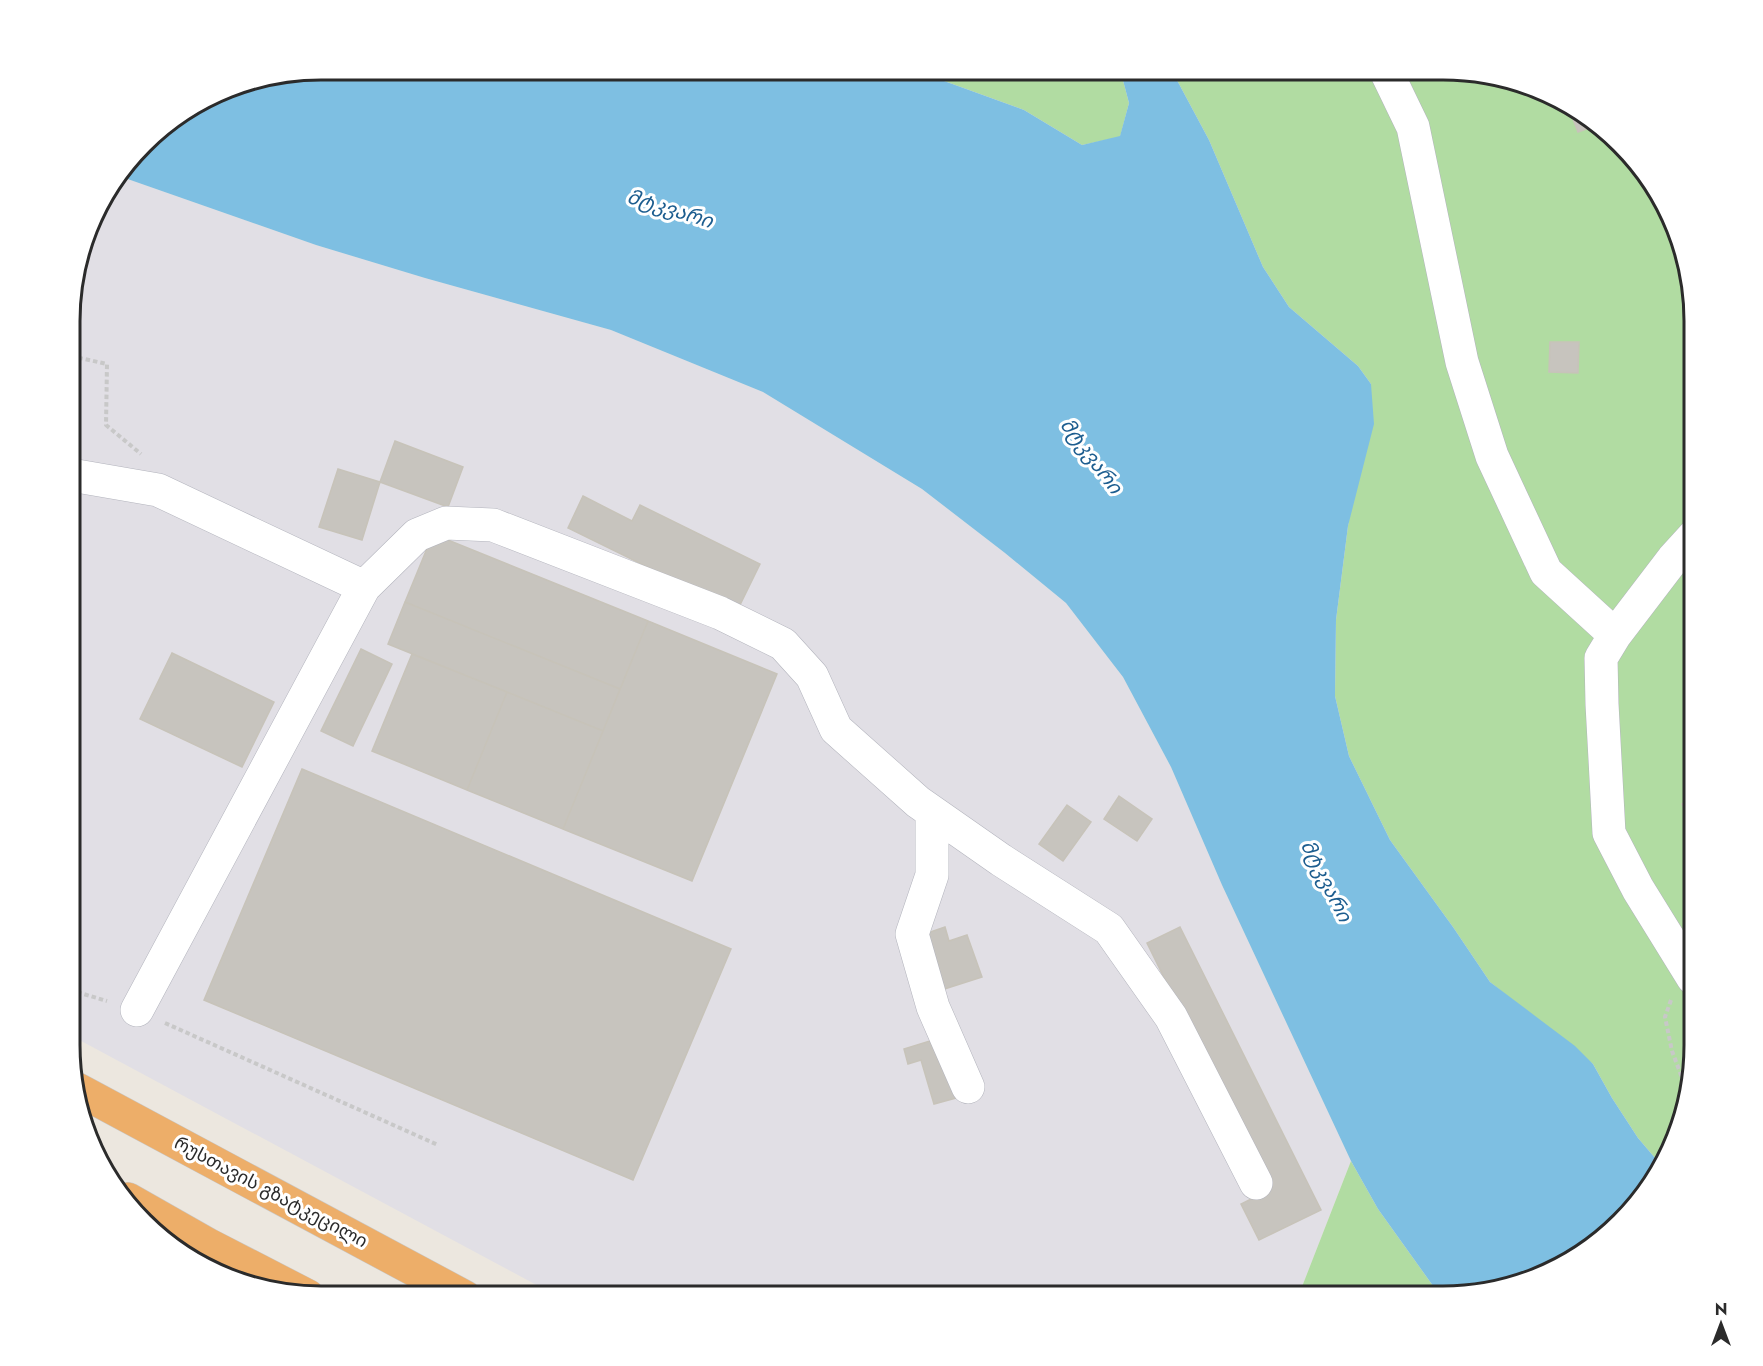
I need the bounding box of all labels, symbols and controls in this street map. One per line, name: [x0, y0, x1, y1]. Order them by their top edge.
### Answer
water label: მტკვარი: [624, 182, 718, 236]
water label: მტკვარი: [1053, 412, 1130, 501]
water label: მტკვარი: [1293, 835, 1360, 928]
street label: რუსთავის გზატკეცილი: [170, 1130, 372, 1254]
north arrow: [1691, 1294, 1751, 1354]
text: N: [1715, 1298, 1727, 1321]

